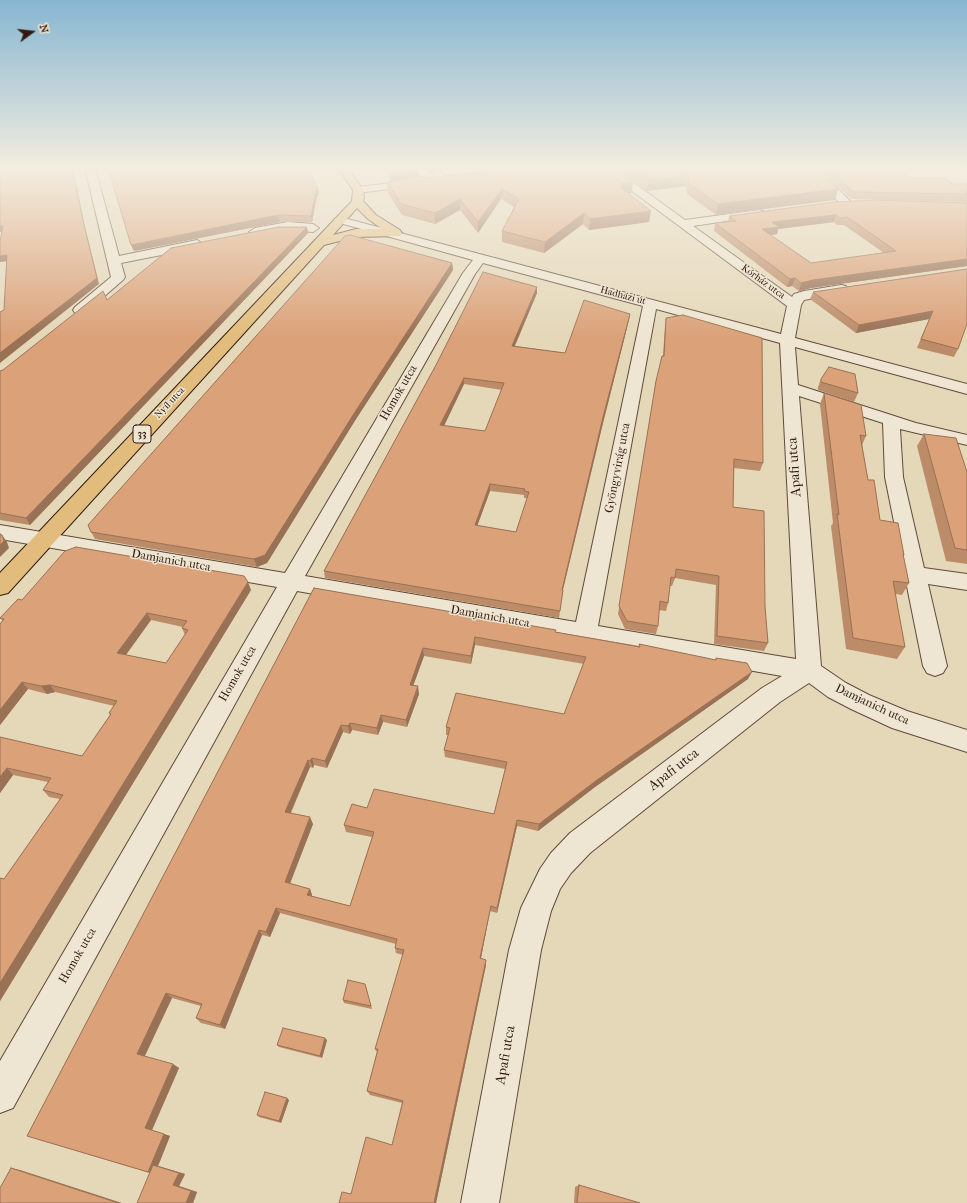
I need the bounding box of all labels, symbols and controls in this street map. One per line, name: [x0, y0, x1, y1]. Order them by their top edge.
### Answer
north arrow: [12, 12, 52, 52]
text: N: [37, 23, 51, 34]
street label: Kórház utca: [739, 262, 787, 302]
street label: Hadházi út: [599, 284, 647, 308]
street label: Homok utca: [377, 363, 421, 423]
street label: Nyíl utca: [152, 385, 188, 421]
street label: Gyöngyvirág utca: [602, 422, 634, 514]
road number: 33: [133, 425, 151, 443]
street label: Apafi utca: [785, 437, 805, 497]
street label: Damjanich utca: [130, 547, 212, 575]
street label: Damjanich utca: [449, 603, 531, 631]
street label: Homok utca: [216, 644, 260, 704]
street label: Damjanich utca: [833, 682, 911, 728]
street label: Apafi utca: [645, 745, 703, 795]
street label: Homok utca: [56, 926, 100, 986]
street label: Apafi utca: [493, 1024, 519, 1086]

